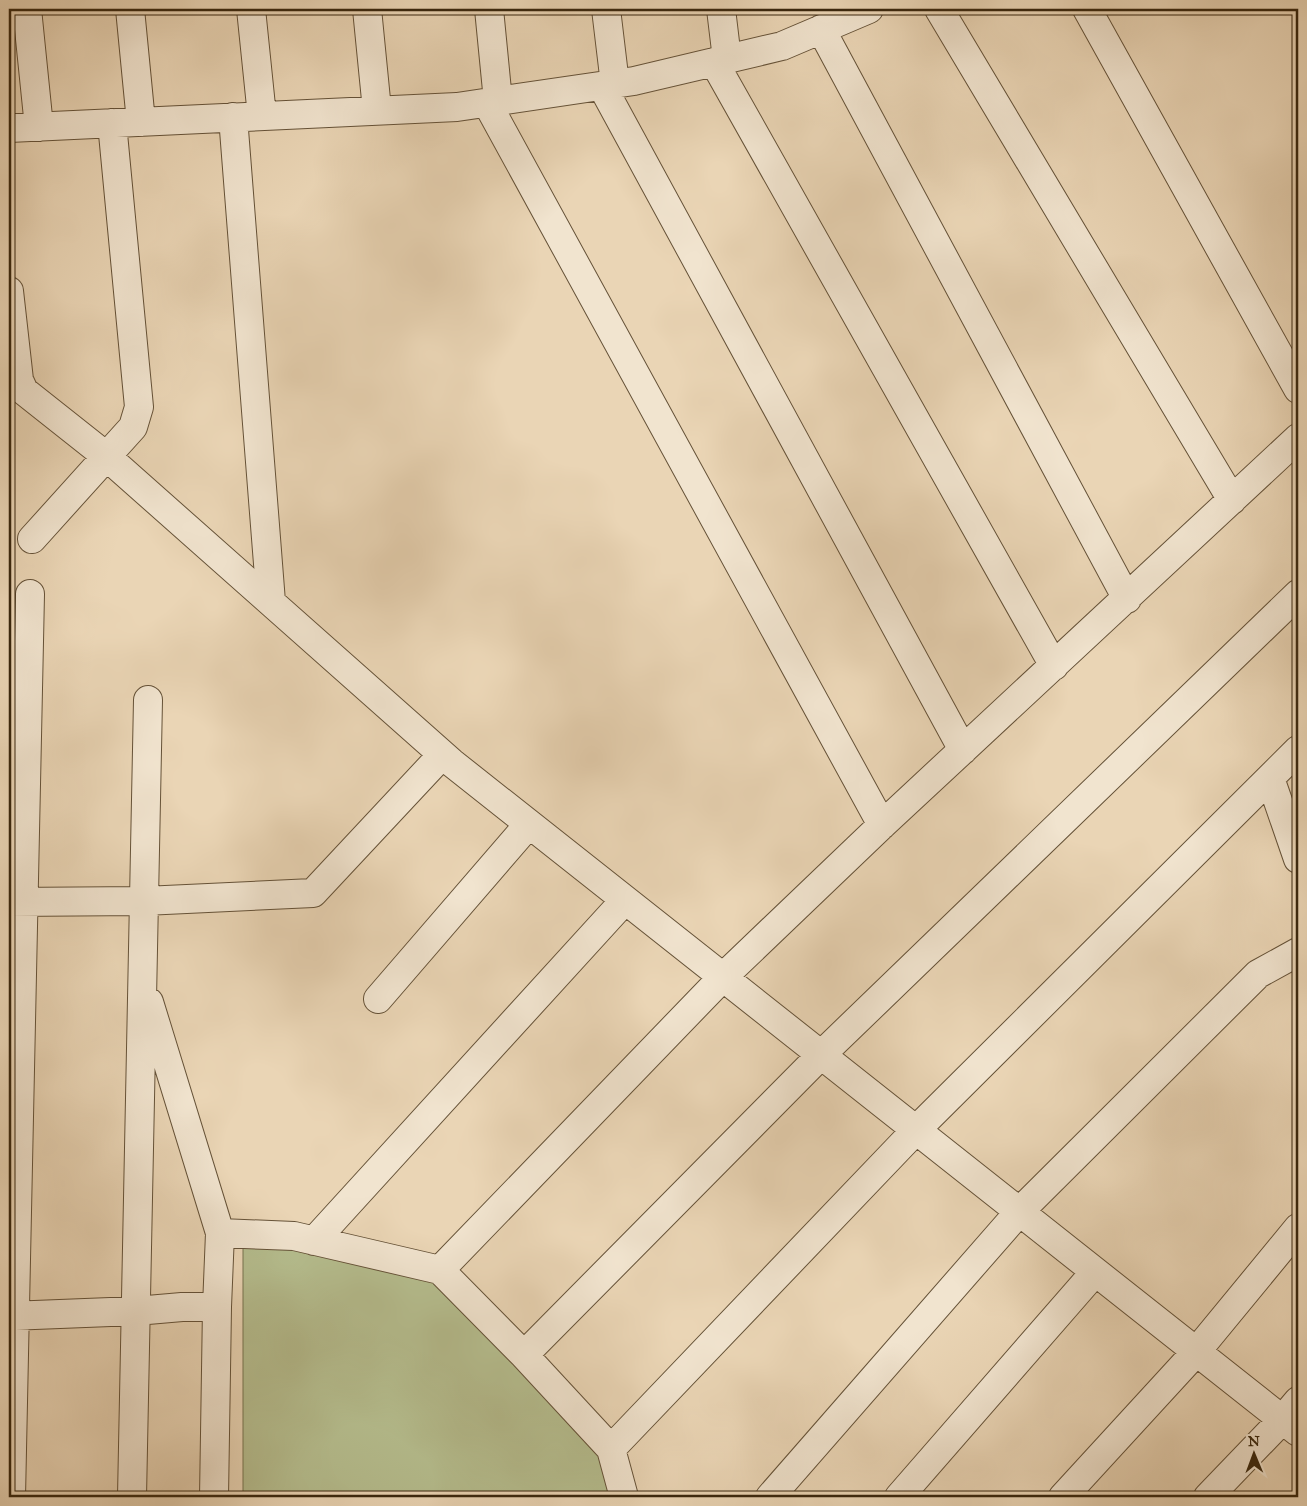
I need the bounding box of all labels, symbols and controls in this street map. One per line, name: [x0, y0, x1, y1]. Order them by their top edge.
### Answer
north arrow: [1230, 1428, 1280, 1478]
text: N: [1248, 1433, 1260, 1450]

